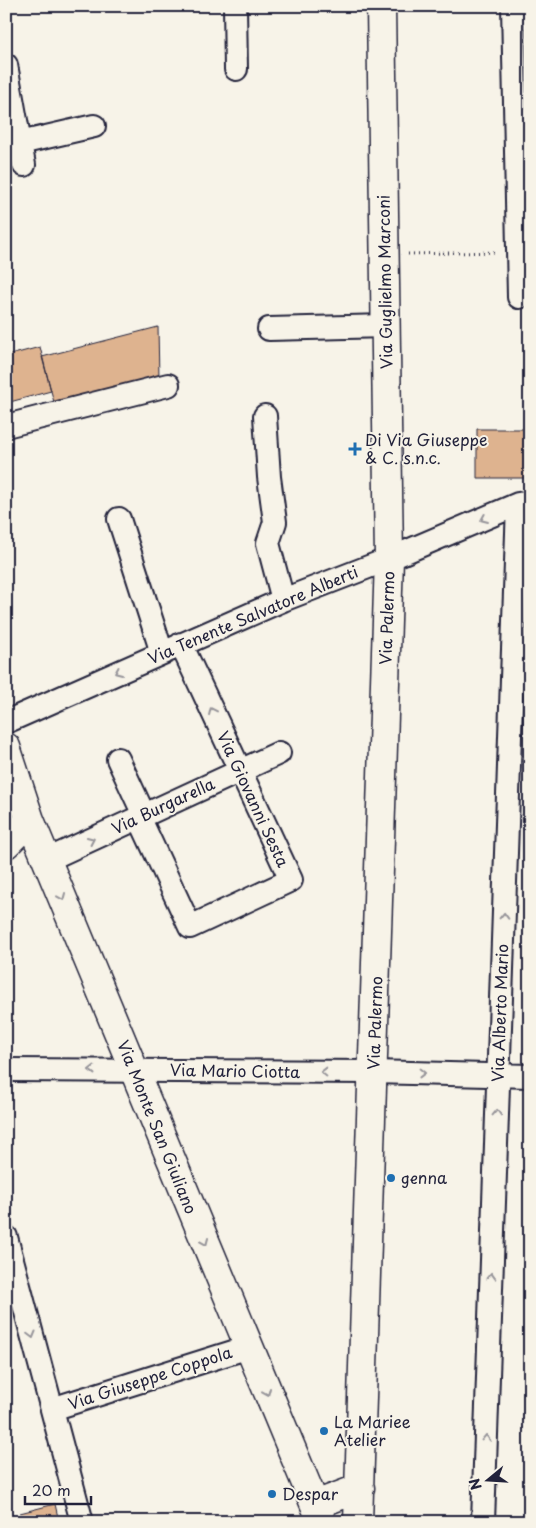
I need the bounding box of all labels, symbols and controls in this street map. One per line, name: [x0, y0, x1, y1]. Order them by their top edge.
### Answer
street label: Via Guglielmo Marconi: [370, 195, 398, 369]
place label: Di Via Giuseppe & C. s.n.c.: [365, 427, 487, 469]
marker: Di Via Giuseppe & C. s.n.c.: [349, 443, 361, 455]
one-way arrow: [480, 512, 489, 523]
street label: Via Tenente Salvatore Alberti: [144, 559, 362, 669]
street label: Via Palermo: [372, 571, 400, 665]
one-way arrow: [114, 666, 123, 677]
one-way arrow: [207, 707, 218, 716]
street label: Via Giovanni Sesta: [212, 727, 296, 871]
street label: Via Burgarella: [107, 771, 218, 839]
one-way arrow: [86, 835, 95, 846]
one-way arrow: [57, 893, 67, 901]
one-way arrow: [498, 912, 509, 920]
street label: Via Alberto Mario: [485, 943, 513, 1082]
street label: Via Palermo: [360, 976, 388, 1070]
street label: Via Monte San Giuliano: [112, 1036, 204, 1217]
street label: Via Mario Ciotta: [170, 1057, 300, 1083]
one-way arrow: [88, 1065, 96, 1075]
one-way arrow: [320, 1067, 328, 1077]
one-way arrow: [418, 1068, 426, 1079]
one-way arrow: [492, 1109, 502, 1116]
place label: genna: [401, 1165, 447, 1189]
marker: genna: [385, 1172, 397, 1184]
one-way arrow: [199, 1237, 209, 1246]
one-way arrow: [486, 1271, 497, 1279]
one-way arrow: [26, 1331, 37, 1339]
street label: Via Giuseppe Coppola: [65, 1339, 235, 1415]
one-way arrow: [261, 1387, 272, 1396]
place label: La Mariee Atelier: [334, 1409, 411, 1451]
marker: La Mariee Atelier: [318, 1425, 330, 1437]
one-way arrow: [480, 1434, 491, 1442]
north arrow: [464, 1456, 514, 1506]
scale bar: [25, 1473, 91, 1505]
text: N: [463, 1476, 487, 1493]
text: 20 m: [32, 1478, 71, 1501]
place label: Despar: [282, 1481, 339, 1505]
marker: Despar: [266, 1488, 278, 1500]

